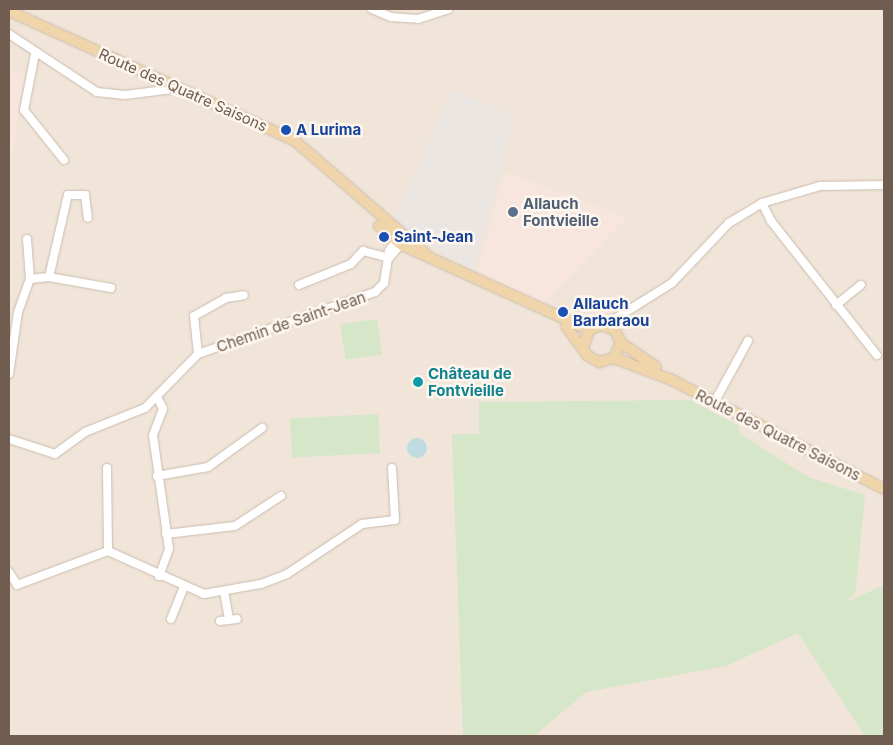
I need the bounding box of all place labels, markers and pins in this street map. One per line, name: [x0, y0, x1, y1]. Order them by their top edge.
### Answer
place label: A Lurima: [296, 121, 361, 139]
marker: A Lurima: [280, 124, 292, 136]
place label: Allauch Fontvieille: [523, 194, 599, 229]
marker: Allauch Fontvieille: [507, 206, 519, 218]
place label: Saint-Jean: [394, 228, 473, 246]
marker: Saint-Jean: [378, 231, 390, 243]
place label: Allauch Barbaraou: [573, 294, 649, 329]
marker: Allauch Barbaraou: [557, 306, 569, 318]
place label: Château de Fontvieille: [428, 364, 512, 399]
marker: Château de Fontvieille: [412, 376, 424, 388]

